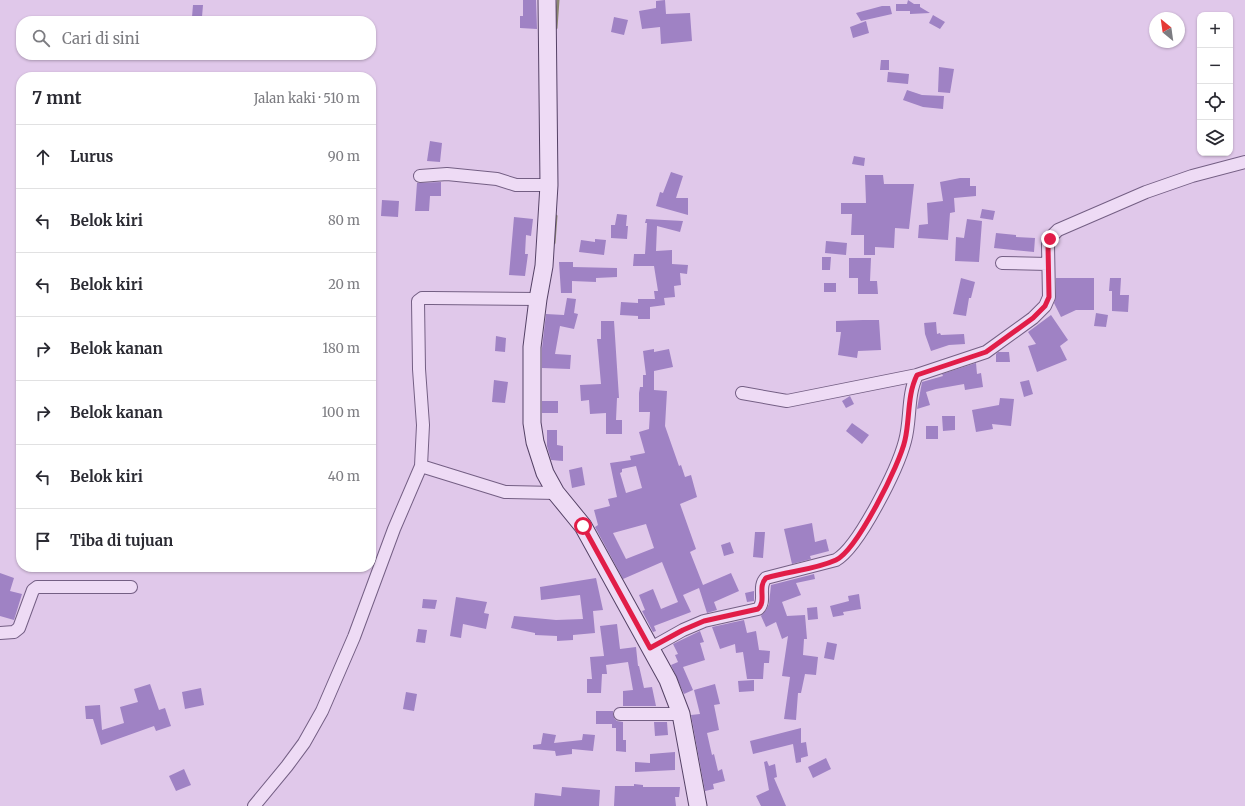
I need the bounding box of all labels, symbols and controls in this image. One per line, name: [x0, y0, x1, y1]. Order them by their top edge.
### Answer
north arrow: [1149, 12, 1185, 48]
map controls: [1197, 12, 1233, 156]
button: +: [1197, 12, 1233, 48]
search box: [16, 16, 376, 60]
icon: search: [30, 27, 52, 49]
text: Cari di sini: [62, 29, 140, 48]
button: −: [1197, 48, 1233, 84]
button: locate: [1197, 84, 1233, 120]
text: 7 mnt: [32, 87, 82, 109]
text: Jalan kaki · 510 m: [254, 90, 360, 107]
button: layers: [1197, 120, 1233, 156]
icon: ahead: [32, 146, 54, 168]
text: Lurus: [70, 147, 113, 166]
text: 90 m: [328, 148, 360, 165]
icon: left: [32, 210, 54, 232]
text: Belok kiri: [70, 211, 143, 230]
text: 80 m: [328, 212, 360, 229]
route end: [1041, 230, 1059, 248]
icon: left: [32, 274, 54, 296]
text: Belok kiri: [70, 275, 143, 294]
text: 20 m: [328, 276, 360, 293]
icon: right: [32, 338, 54, 360]
text: Belok kanan: [70, 339, 163, 358]
text: 180 m: [322, 340, 360, 357]
icon: right: [32, 402, 54, 424]
text: Belok kanan: [70, 403, 163, 422]
text: 100 m: [322, 404, 360, 421]
icon: left: [32, 466, 54, 488]
text: Belok kiri: [70, 467, 143, 486]
text: 40 m: [328, 468, 360, 485]
route start: [574, 517, 592, 535]
icon: arrive: [32, 530, 54, 552]
text: Tiba di tujuan: [70, 531, 173, 550]

